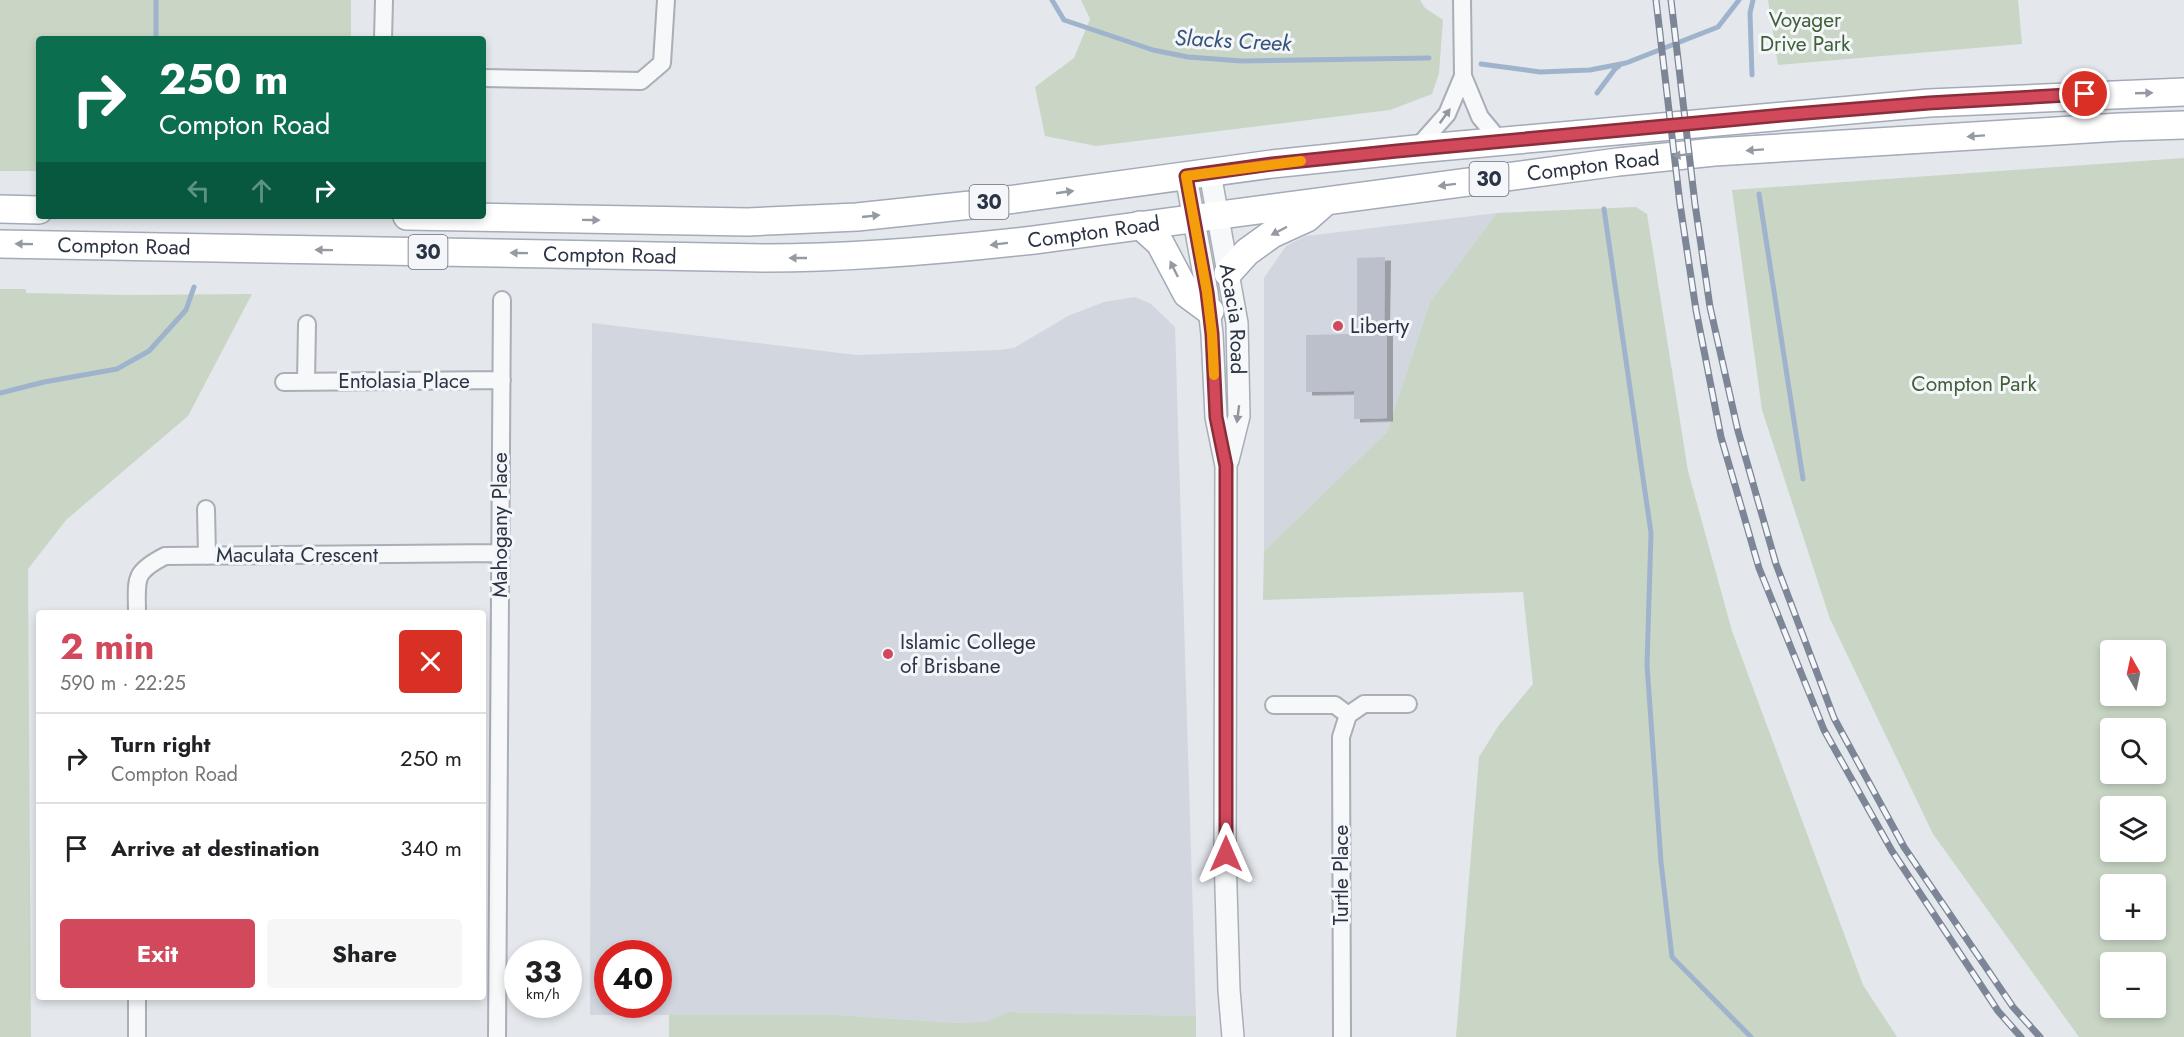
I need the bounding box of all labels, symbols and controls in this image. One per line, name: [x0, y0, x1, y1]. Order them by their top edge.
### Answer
park label: Voyager Drive Park: [1760, 5, 1851, 59]
water label: Slacks Creek: [1174, 21, 1294, 59]
text: 250 m: [159, 49, 289, 110]
icon: right: [60, 60, 138, 138]
pin: [2059, 68, 2110, 119]
icon: arrive: [2068, 77, 2101, 110]
one-way arrow: [2135, 88, 2154, 97]
text: Compton Road: [159, 105, 330, 144]
one-way arrow: [1439, 108, 1451, 124]
one-way arrow: [1967, 131, 1986, 140]
street label: Compton Road: [1525, 143, 1661, 189]
one-way arrow: [1745, 145, 1764, 155]
one-way arrow: [1673, 150, 1692, 160]
road number: 30: [1470, 162, 1508, 196]
icon: left: [182, 174, 215, 207]
icon: ahead: [245, 174, 278, 207]
icon: right: [308, 174, 341, 207]
one-way arrow: [1437, 180, 1456, 189]
road number: 30: [970, 185, 1008, 219]
one-way arrow: [1055, 188, 1074, 197]
street label: Compton Road: [1025, 208, 1162, 256]
one-way arrow: [861, 211, 880, 221]
one-way arrow: [582, 215, 601, 224]
one-way arrow: [1270, 226, 1287, 236]
street label: Compton Road: [57, 230, 191, 262]
road number: 30: [408, 235, 448, 269]
one-way arrow: [15, 239, 34, 249]
street label: Compton Road: [543, 239, 677, 271]
one-way arrow: [989, 239, 1008, 249]
one-way arrow: [315, 245, 334, 254]
one-way arrow: [510, 249, 529, 258]
one-way arrow: [789, 253, 808, 263]
one-way arrow: [1170, 260, 1179, 277]
street label: Acacia Road: [1212, 261, 1253, 375]
place label: Liberty: [1350, 311, 1410, 341]
marker: Liberty: [1331, 319, 1345, 333]
street label: Entolasia Place: [338, 366, 470, 396]
park label: Compton Park: [1911, 369, 2037, 399]
one-way arrow: [1233, 405, 1243, 424]
street label: Mahogany Place: [485, 452, 515, 598]
street label: Maculata Crescent: [216, 540, 378, 570]
text: 2 min: [60, 620, 155, 672]
place label: Islamic College of Brisbane: [900, 627, 1036, 681]
button: close: [399, 630, 462, 693]
north arrow: [2100, 640, 2166, 706]
map controls: [2100, 640, 2166, 1018]
marker: Islamic College of Brisbane: [881, 647, 895, 661]
text: 590 m · 22:25: [60, 669, 186, 698]
button: search: [2100, 718, 2166, 784]
text: Turn right: [111, 728, 211, 760]
icon: right: [60, 742, 93, 775]
text: 250 m: [400, 742, 462, 774]
text: Compton Road: [111, 760, 238, 789]
button: layers: [2100, 796, 2166, 862]
position arrow: [1194, 822, 1258, 886]
street label: Turtle Place: [1326, 825, 1356, 925]
icon: arrive: [60, 832, 93, 865]
text: Arrive at destination: [111, 832, 320, 864]
text: 340 m: [400, 832, 462, 864]
button: +: [2100, 874, 2166, 940]
button: Exit: [60, 919, 255, 988]
button: Share: [267, 919, 462, 988]
speed limit sign: 40: [594, 940, 672, 1018]
text: 33: [524, 950, 562, 993]
button: −: [2100, 952, 2166, 1018]
text: km/h: [526, 983, 560, 1005]

